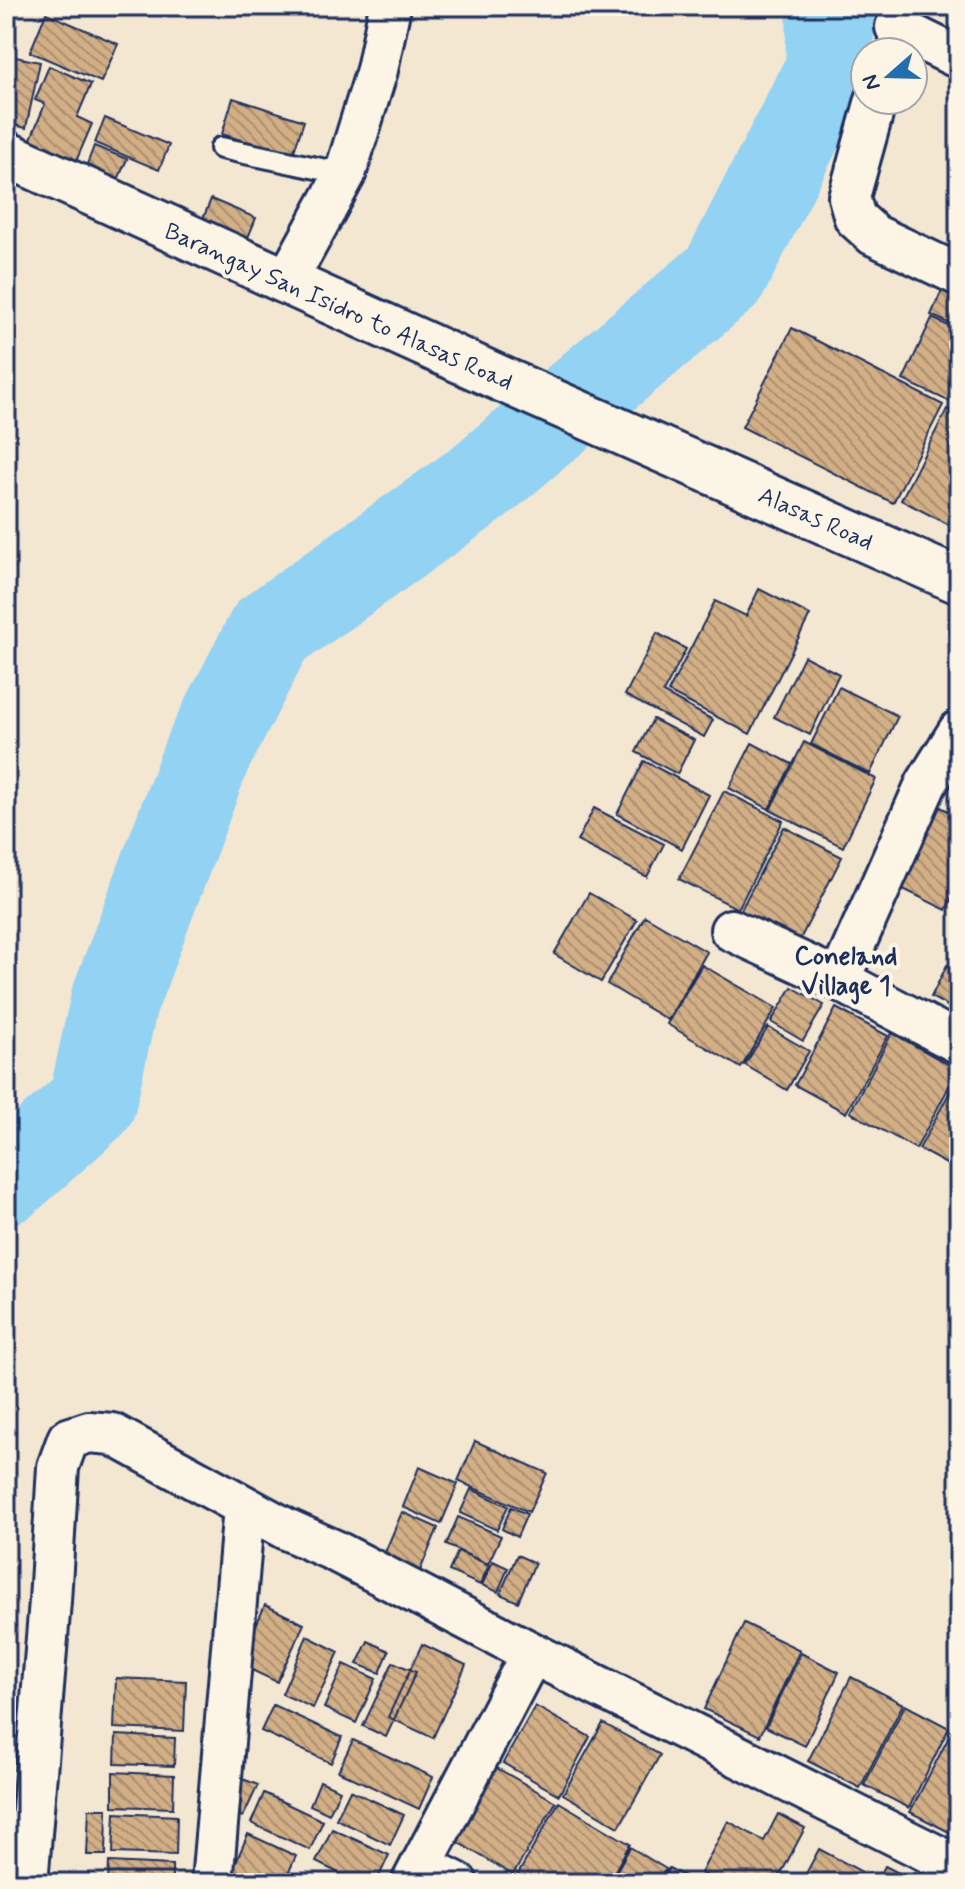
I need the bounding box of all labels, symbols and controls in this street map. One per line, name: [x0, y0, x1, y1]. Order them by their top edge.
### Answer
north arrow: [849, 36, 929, 116]
text: N: [856, 70, 888, 94]
street label: Barangay San Isidro to Alasas Road: [159, 216, 517, 398]
street label: Alasas Road: [753, 480, 878, 558]
district label: Coneland Village 1: [795, 940, 897, 1005]

